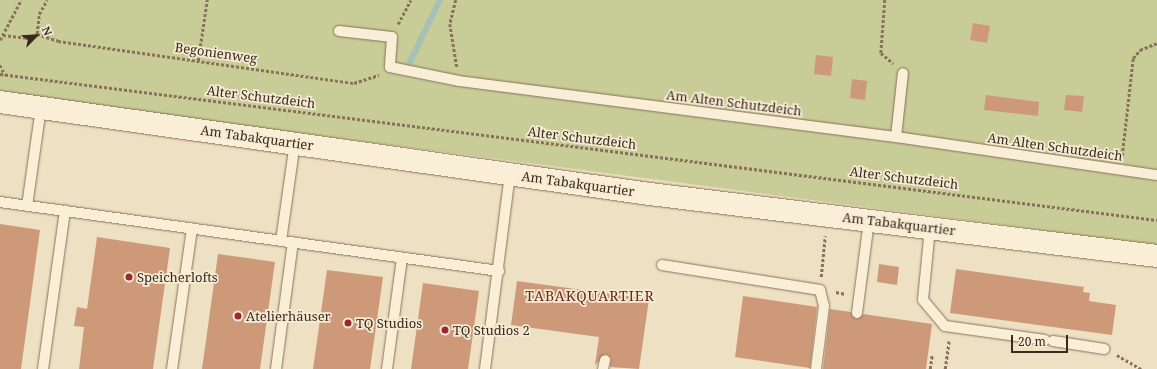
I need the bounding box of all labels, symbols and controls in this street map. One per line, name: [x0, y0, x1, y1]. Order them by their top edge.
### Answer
north arrow: [16, 16, 56, 56]
text: N: [39, 24, 56, 38]
street label: Begonienweg: [174, 40, 258, 66]
street label: Alter Schutzdeich: [206, 83, 316, 111]
street label: Am Alten Schutzdeich: [665, 87, 803, 119]
street label: Am Tabakquartier: [200, 122, 314, 154]
street label: Alter Schutzdeich: [527, 124, 637, 152]
street label: Am Alten Schutzdeich: [986, 130, 1124, 164]
street label: Alter Schutzdeich: [849, 164, 959, 192]
street label: Am Tabakquartier: [521, 168, 635, 200]
street label: Am Tabakquartier: [842, 209, 956, 239]
place label: Speicherlofts: [137, 269, 218, 285]
marker: Speicherlofts: [124, 272, 134, 282]
district label: TABAKQUARTIER: [525, 288, 655, 304]
place label: Atelierhäuser: [246, 308, 331, 324]
marker: Atelierhäuser: [233, 311, 243, 321]
place label: TQ Studios: [356, 315, 422, 331]
marker: TQ Studios: [343, 318, 353, 328]
place label: TQ Studios 2: [453, 322, 530, 338]
marker: TQ Studios 2: [440, 325, 450, 335]
scale bar: [1013, 327, 1070, 353]
text: 20 m: [1018, 333, 1046, 350]

